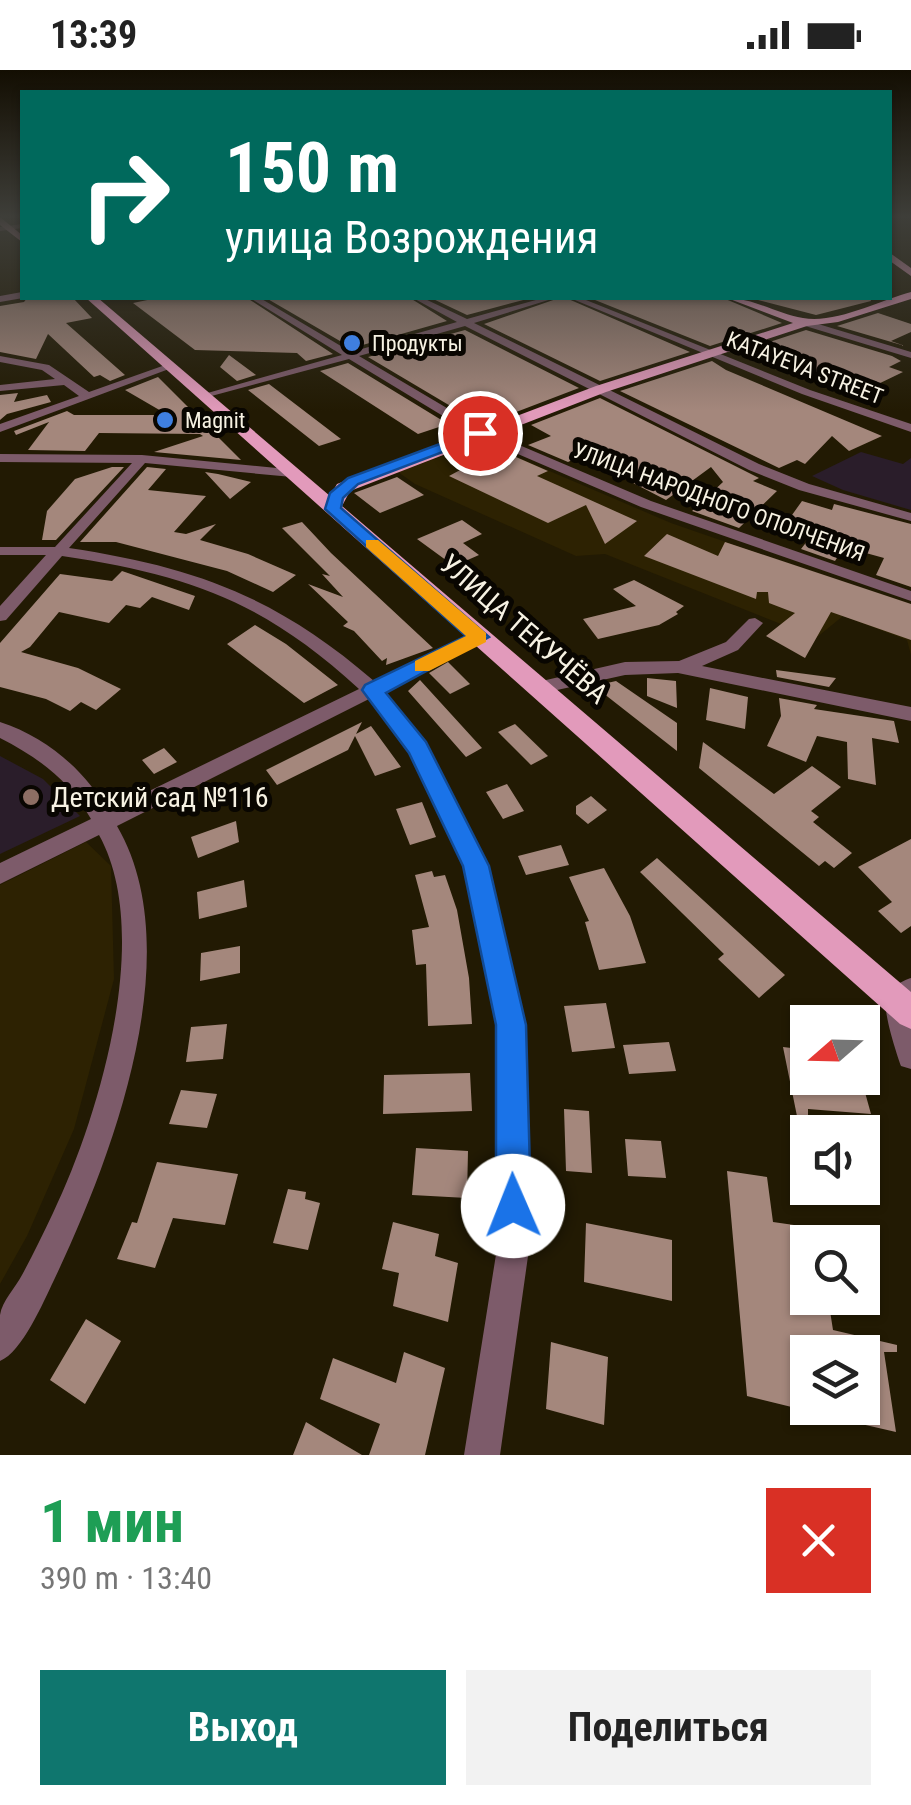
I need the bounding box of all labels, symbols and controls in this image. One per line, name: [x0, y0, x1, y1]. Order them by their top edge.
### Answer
text: 13:39: [50, 13, 137, 57]
text: 150 m: [225, 127, 399, 209]
icon: right: [60, 130, 190, 260]
text: улица Возрождения: [225, 211, 598, 264]
street label: KATAYEVA STREET: [723, 327, 887, 409]
place label: Продукты: [372, 331, 463, 356]
marker: Продукты: [341, 332, 363, 354]
pin: [438, 391, 523, 476]
icon: arrive: [453, 406, 508, 461]
place label: Magnit: [185, 408, 245, 433]
marker: Magnit: [154, 409, 176, 431]
street label: УЛИЦА НАРОДНОГО ОПОЛЧЕНИЯ: [570, 437, 868, 567]
street label: УЛИЦА ТЕКУЧЁВА: [434, 547, 614, 711]
place label: Детский сад №116: [51, 781, 269, 814]
marker: Детский сад №116: [20, 786, 42, 808]
north arrow: [790, 1005, 880, 1095]
map controls: [790, 1005, 880, 1425]
button: sound: [790, 1115, 880, 1205]
position arrow: [461, 1154, 565, 1258]
button: search: [790, 1225, 880, 1315]
button: layers: [790, 1335, 880, 1425]
text: 1 мин: [40, 1486, 184, 1557]
button: close: [766, 1488, 871, 1593]
text: 390 m · 13:40: [40, 1559, 212, 1597]
button: Выход: [40, 1670, 446, 1785]
button: Поделиться: [466, 1670, 871, 1785]

